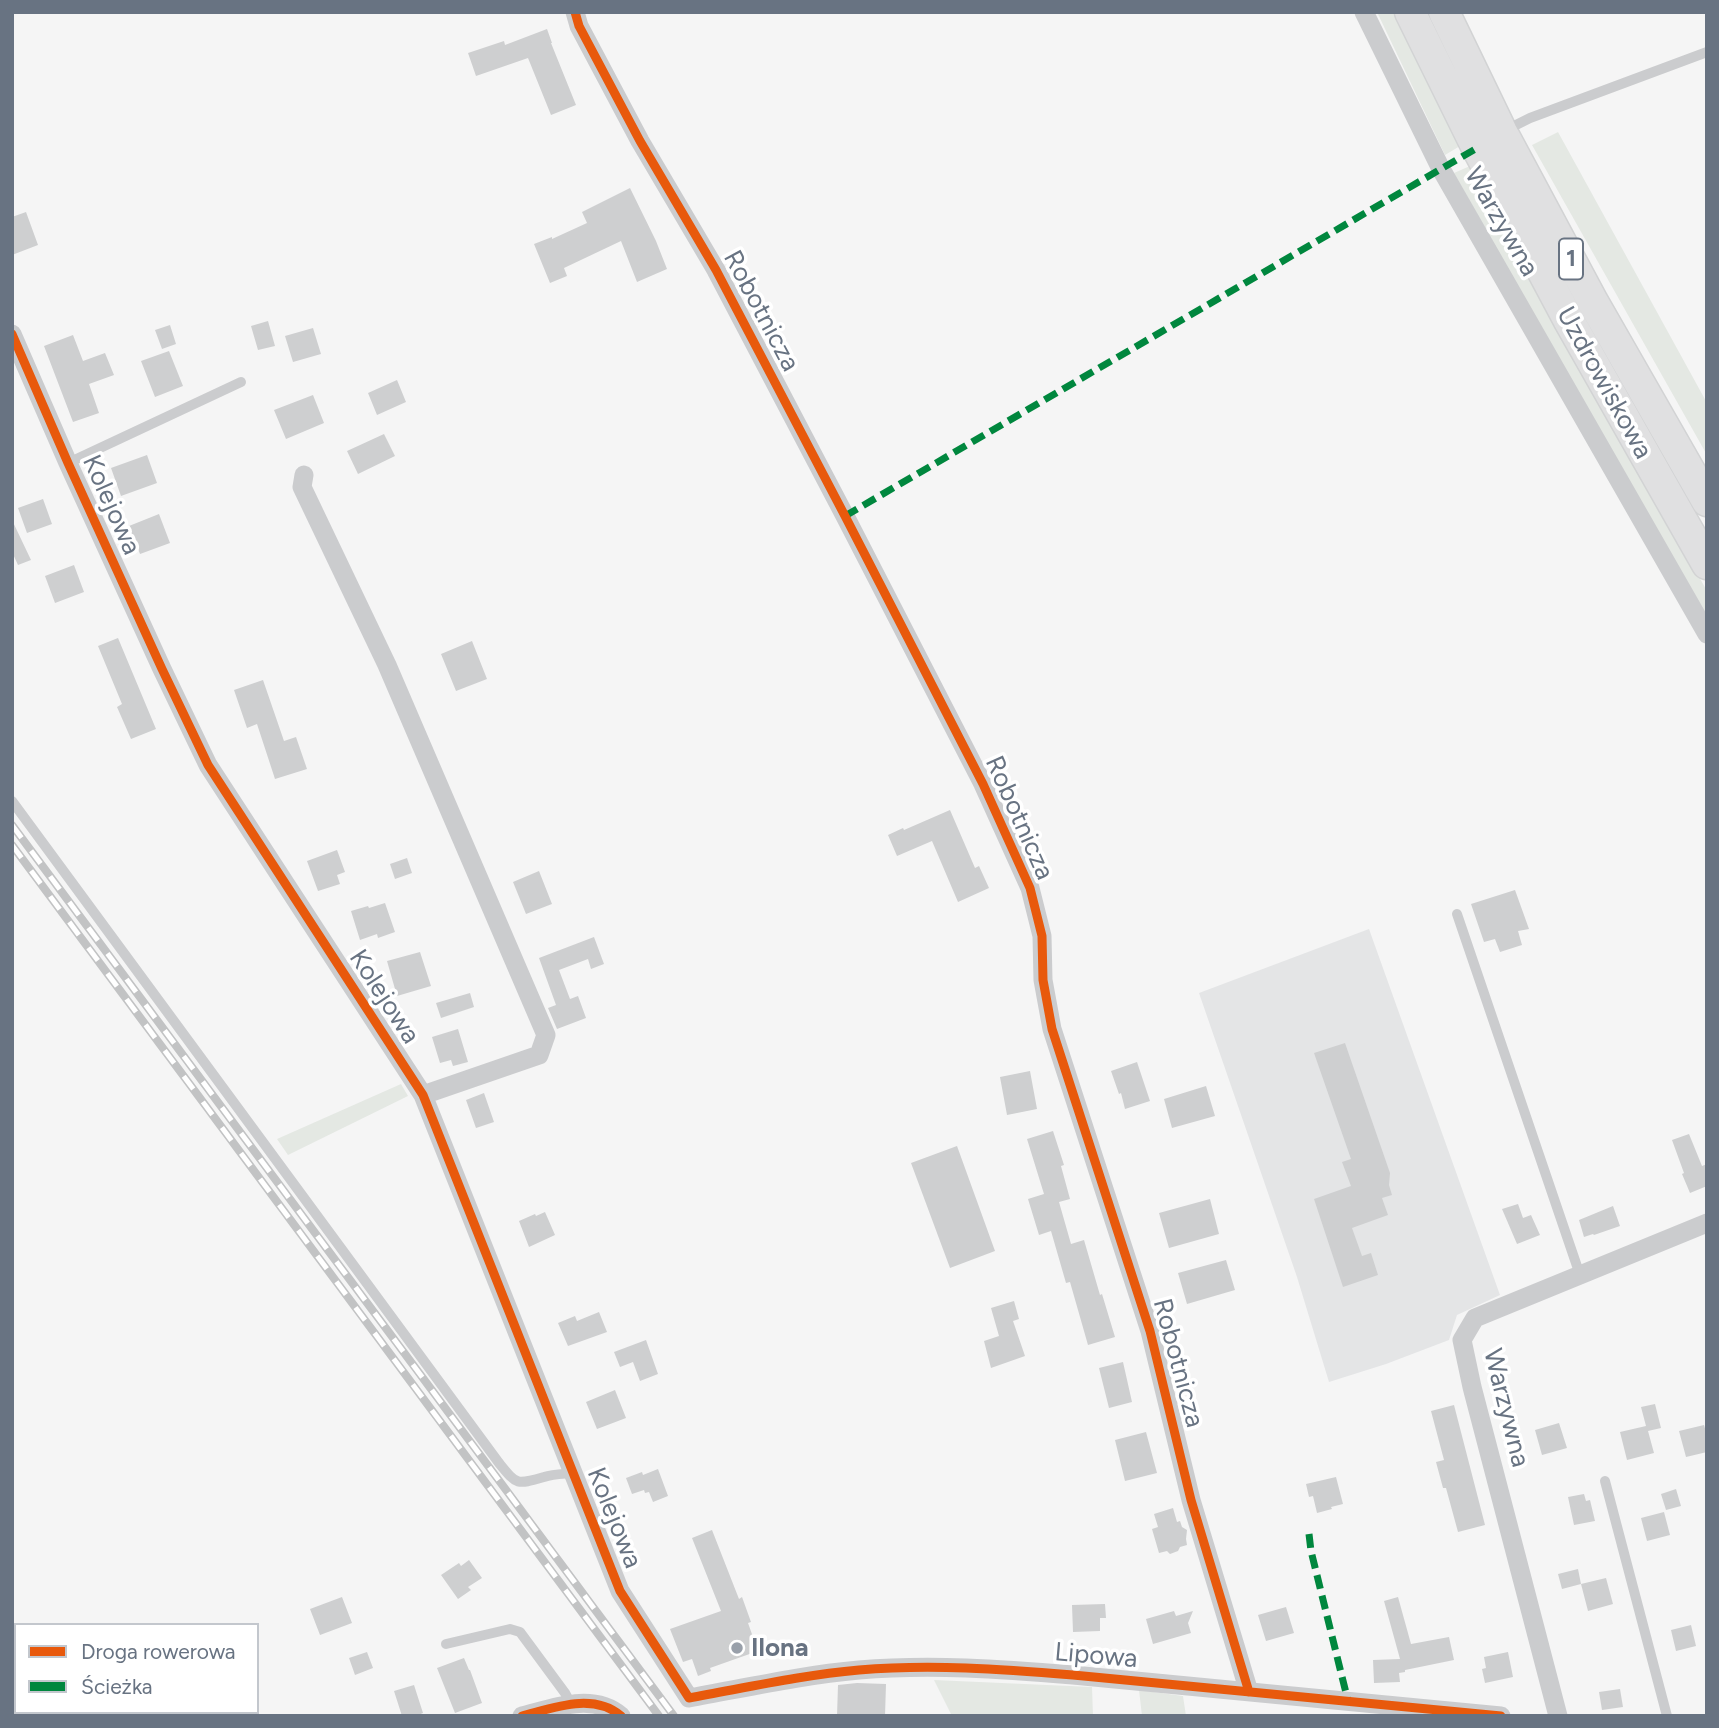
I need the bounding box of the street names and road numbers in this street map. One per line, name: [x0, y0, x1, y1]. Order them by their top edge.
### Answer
street label: Warzywna: [1457, 162, 1545, 282]
road number: 1: [1559, 238, 1583, 280]
street label: Robotnicza: [716, 245, 806, 377]
street label: Uzdrowiskowa: [1549, 302, 1659, 464]
street label: Kolejowa: [75, 450, 147, 560]
street label: Robotnicza: [978, 751, 1060, 885]
street label: Kolejowa: [342, 944, 426, 1050]
street label: Robotnicza: [1146, 1295, 1210, 1431]
street label: Warzywna: [1476, 1346, 1536, 1470]
street label: Kolejowa: [580, 1463, 648, 1573]
street label: Lipowa: [1053, 1637, 1139, 1675]

